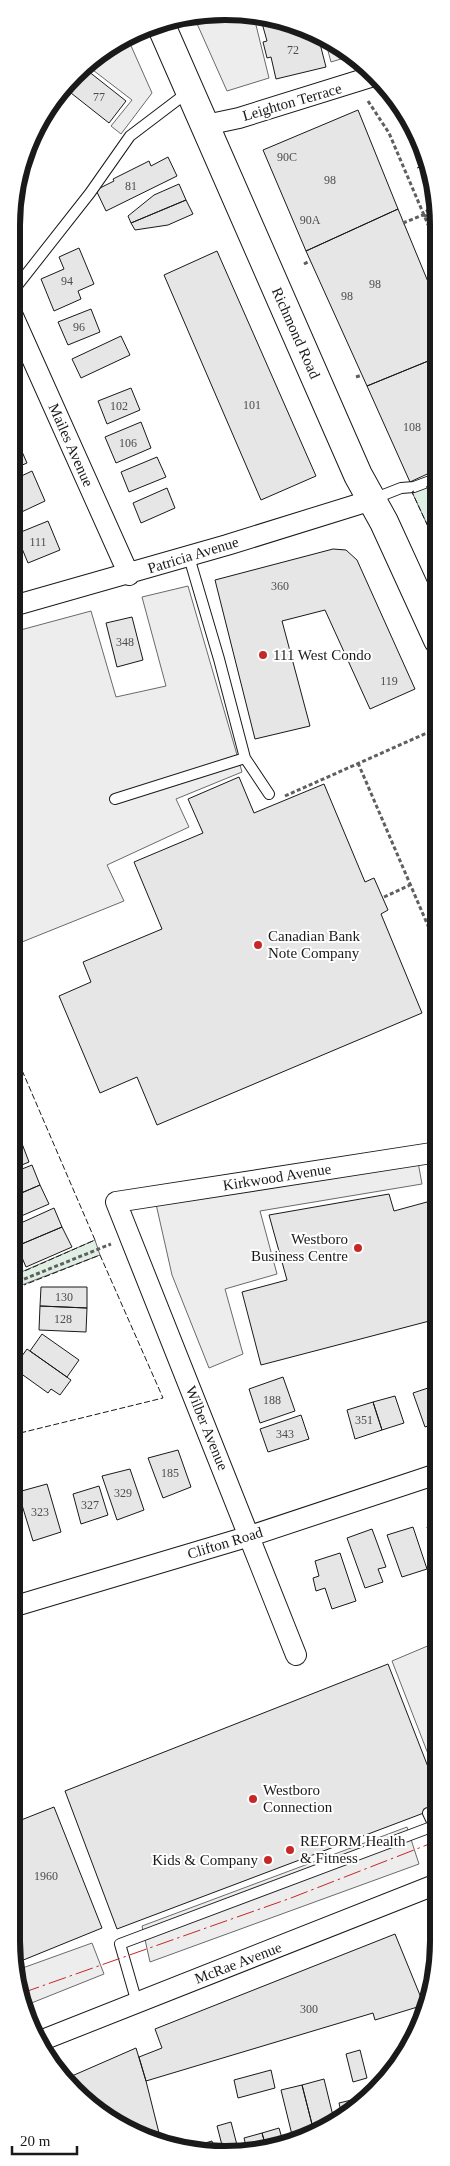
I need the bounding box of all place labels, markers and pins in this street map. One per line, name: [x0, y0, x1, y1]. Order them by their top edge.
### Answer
place label: 111 West Condo: [273, 647, 371, 663]
marker: 111 West Condo: [257, 649, 269, 661]
place label: Canadian Bank Note Company: [268, 928, 361, 961]
marker: Canadian Bank Note Company: [252, 939, 264, 951]
place label: Westboro Business Centre: [251, 1231, 348, 1264]
marker: Westboro Business Centre: [352, 1242, 364, 1254]
place label: Westboro Connection: [263, 1782, 333, 1815]
marker: Westboro Connection: [247, 1793, 259, 1805]
place label: REFORM Health & Fitness: [300, 1833, 406, 1866]
marker: REFORM Health & Fitness: [284, 1844, 296, 1856]
place label: Kids & Company: [152, 1852, 258, 1868]
marker: Kids & Company: [262, 1854, 274, 1866]

